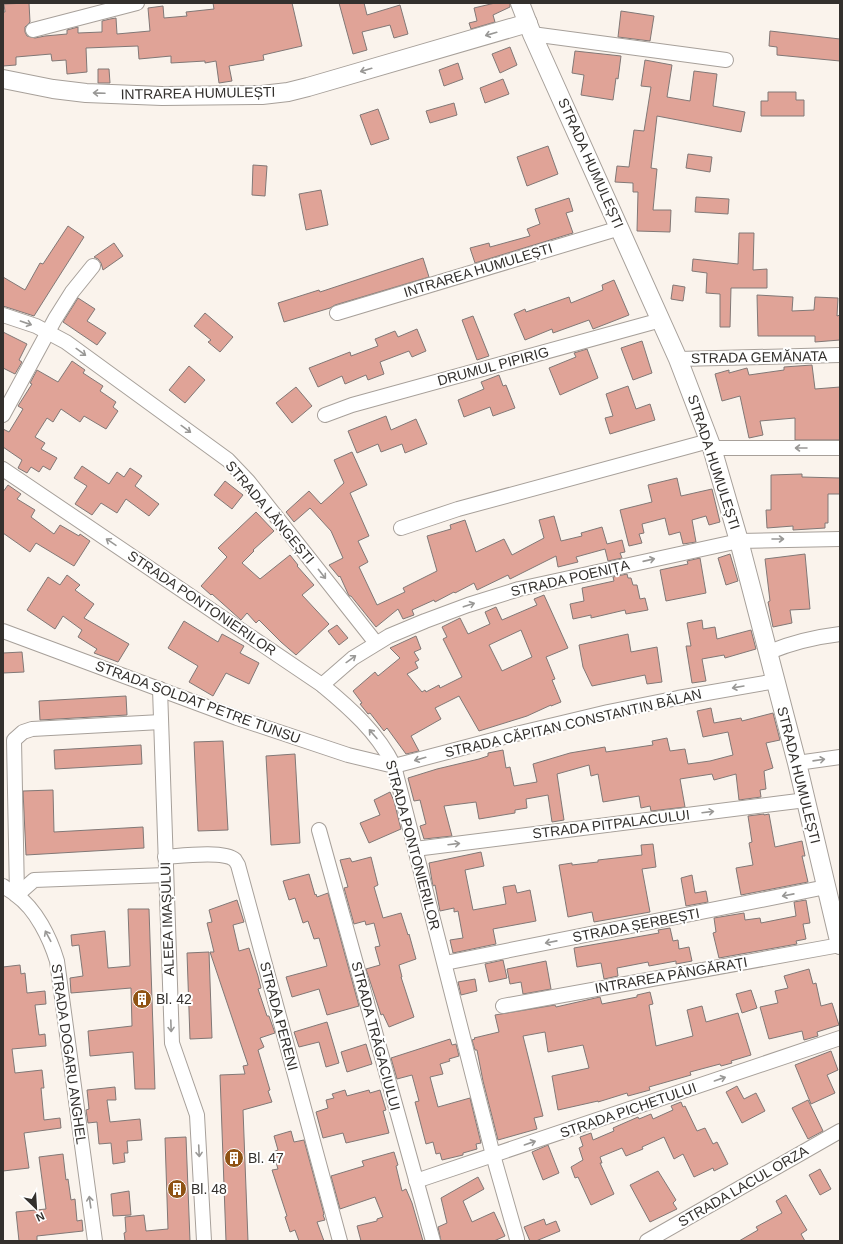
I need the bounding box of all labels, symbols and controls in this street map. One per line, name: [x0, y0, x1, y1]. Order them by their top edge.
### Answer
one-way arrow: [485, 31, 498, 38]
one-way arrow: [360, 67, 373, 74]
street label: INTRAREA HUMULEȘTI: [120, 84, 276, 102]
one-way arrow: [93, 90, 106, 97]
street label: STRADA HUMULEȘTI: [555, 95, 627, 231]
street label: INTRAREA HUMULEȘTI: [402, 240, 554, 300]
one-way arrow: [19, 319, 31, 327]
street label: DRUMUL PIPIRIG: [436, 343, 550, 389]
one-way arrow: [76, 348, 87, 356]
street label: STRADA GEMĂNATA: [691, 348, 828, 366]
street label: STRADA HUMULEȘTI: [685, 393, 743, 531]
one-way arrow: [180, 425, 191, 433]
one-way arrow: [795, 444, 808, 452]
street label: STRADA LĂNGEȘTI: [222, 457, 318, 567]
one-way arrow: [771, 535, 784, 543]
one-way arrow: [106, 538, 117, 546]
street label: STRADA PONTONIERILOR: [125, 547, 279, 659]
street label: STRADA POENIȚA: [509, 556, 632, 599]
one-way arrow: [642, 556, 655, 564]
one-way arrow: [317, 569, 326, 580]
one-way arrow: [462, 601, 475, 608]
one-way arrow: [346, 655, 357, 664]
street label: STRADA SOLDAT PETRE TUNSU: [93, 657, 303, 747]
one-way arrow: [732, 684, 745, 692]
street label: STRADA CĂPITAN CONSTANTIN BĂLAN: [443, 686, 703, 760]
street label: STRADA HUMULEȘTI: [774, 705, 824, 845]
one-way arrow: [369, 728, 378, 739]
one-way arrow: [414, 756, 427, 763]
one-way arrow: [812, 756, 825, 764]
street label: STRADA PONTONIERILOR: [383, 758, 443, 932]
street label: STRADA PITPALACULUI: [531, 806, 691, 842]
one-way arrow: [701, 808, 714, 816]
one-way arrow: [447, 840, 460, 848]
street label: ALEEA IMAȘULUI: [157, 862, 177, 976]
one-way arrow: [782, 891, 795, 899]
street label: STRADA ȘERBEȘTI: [571, 905, 701, 945]
one-way arrow: [43, 931, 51, 943]
one-way arrow: [544, 938, 557, 946]
street label: INTRAREA PÂNGĂRAȚI: [593, 954, 749, 996]
street label: STRADA PERENI: [257, 960, 301, 1072]
street label: STRADA TRĂGACIULUI: [348, 960, 404, 1112]
street label: STRADA DOGARU ANGHEL: [48, 963, 90, 1145]
building icon: Bl. 42: [131, 988, 153, 1010]
place label: Bl. 42: [156, 991, 192, 1007]
one-way arrow: [168, 1019, 175, 1032]
one-way arrow: [713, 1075, 726, 1082]
street label: STRADA PICHETULUI: [558, 1079, 698, 1141]
one-way arrow: [524, 1139, 537, 1146]
street label: STRADA LACUL ORZA: [675, 1142, 811, 1230]
one-way arrow: [195, 1144, 203, 1157]
building icon: Bl. 47: [223, 1147, 245, 1169]
place label: Bl. 47: [248, 1150, 284, 1166]
building icon: Bl. 48: [166, 1178, 188, 1200]
place label: Bl. 48: [191, 1181, 227, 1197]
north arrow: [16, 1188, 56, 1228]
one-way arrow: [86, 1196, 94, 1209]
text: N: [34, 1210, 46, 1224]

